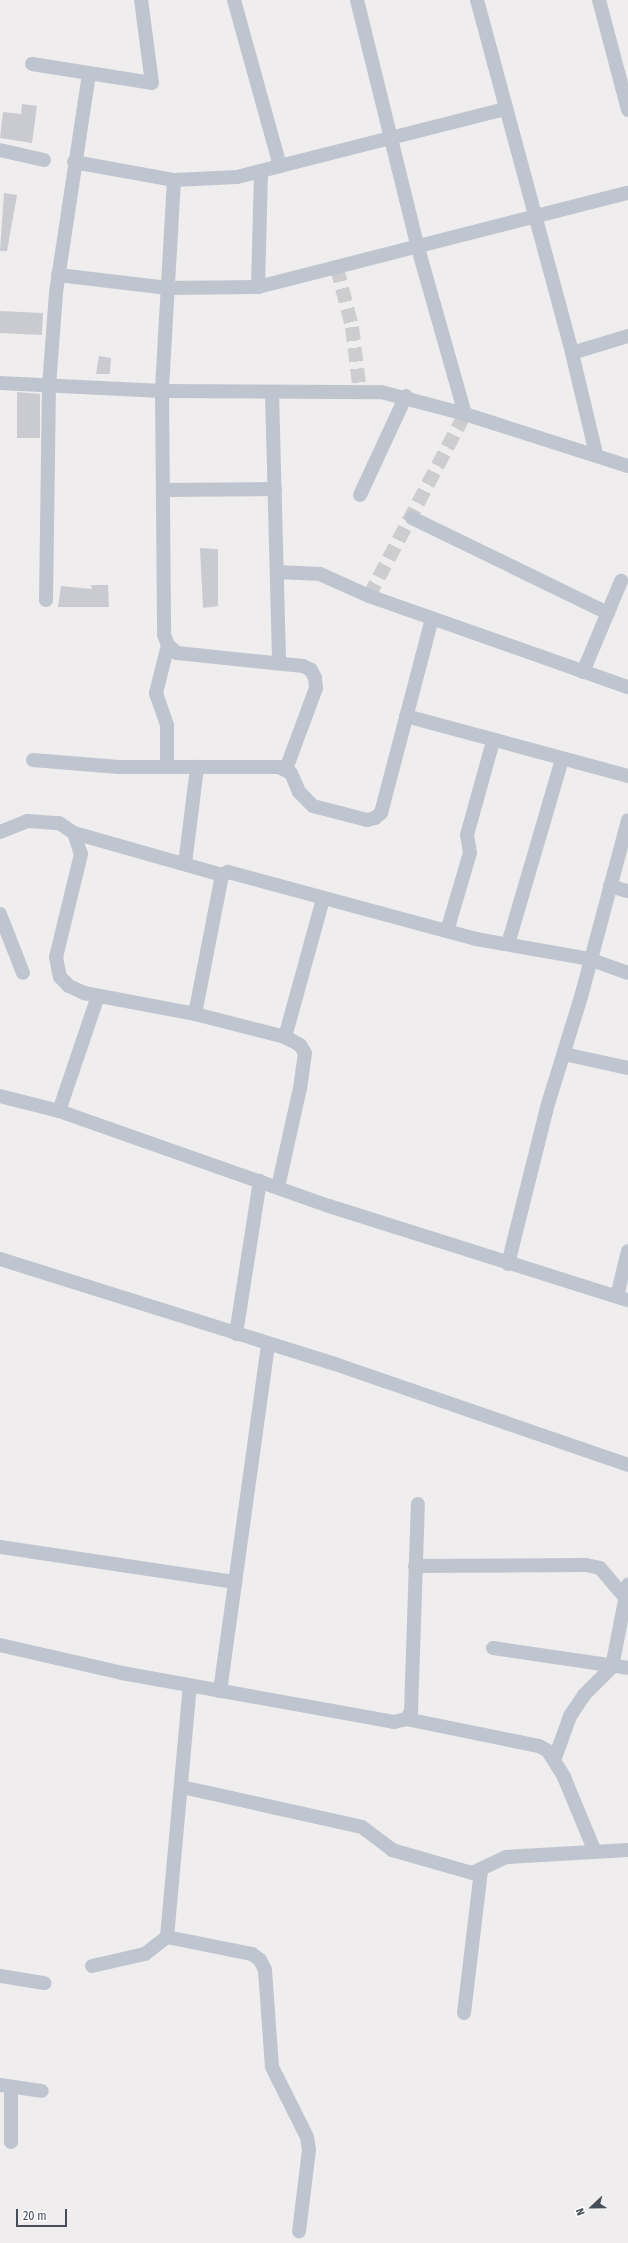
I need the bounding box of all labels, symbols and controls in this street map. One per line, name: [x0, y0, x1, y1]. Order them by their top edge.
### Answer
north arrow: [572, 2187, 612, 2227]
scale bar: [18, 2201, 69, 2227]
text: N: [573, 2206, 588, 2217]
text: 20 m: [23, 2209, 47, 2223]

